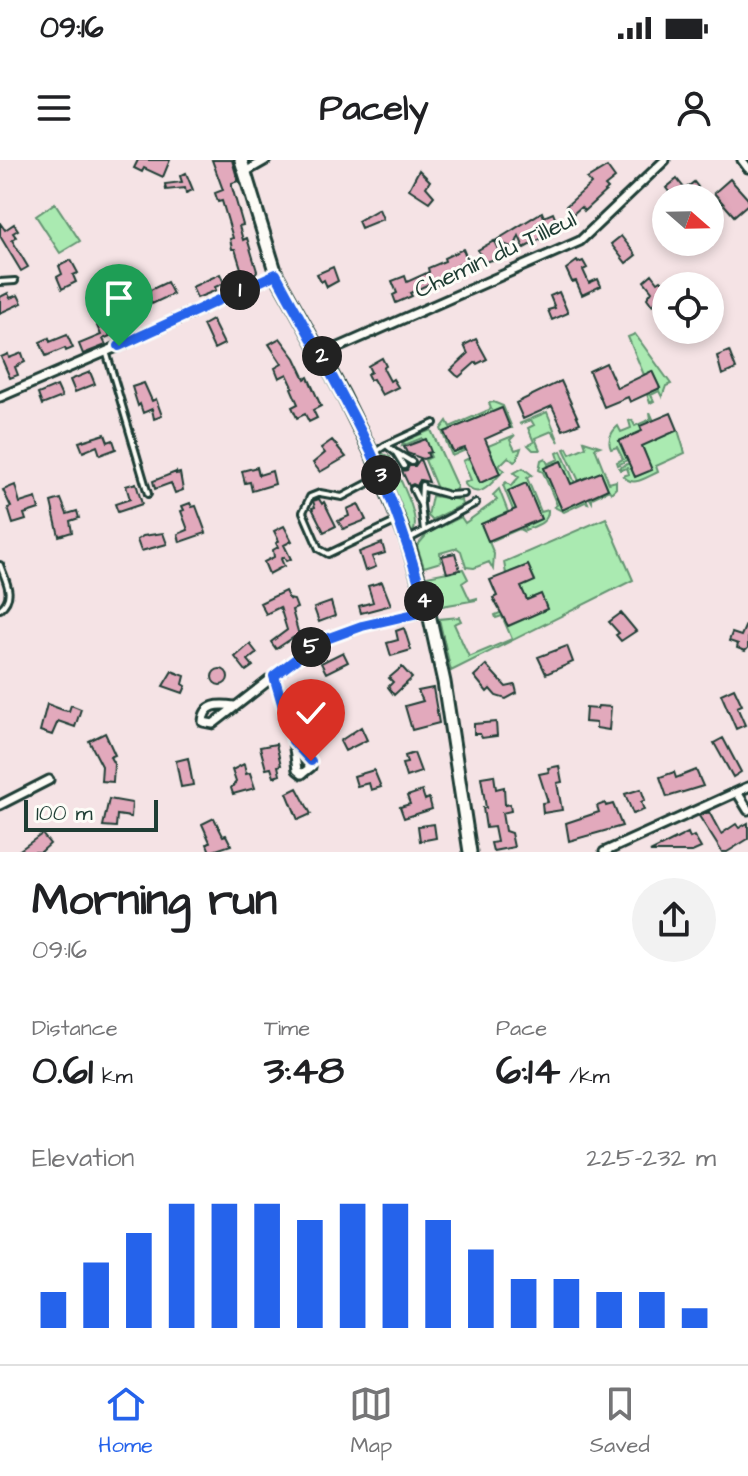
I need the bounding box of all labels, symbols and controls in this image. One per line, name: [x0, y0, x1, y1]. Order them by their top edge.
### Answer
text: 09:16: [40, 7, 104, 49]
text: Pacely: [320, 83, 428, 134]
icon: menu: [32, 86, 76, 130]
icon: person: [672, 86, 716, 130]
north arrow: [652, 184, 724, 256]
map controls: [652, 184, 724, 344]
street label: Chemin du Tilleul: [409, 203, 582, 307]
pin: [85, 264, 153, 346]
pin: 1: [220, 270, 260, 310]
button: locate: [652, 272, 724, 344]
text: 1: [239, 274, 241, 305]
icon: arrive: [97, 276, 141, 320]
pin: 2: [302, 336, 342, 376]
text: 2: [316, 340, 328, 371]
pin: 3: [361, 455, 401, 495]
text: 3: [375, 459, 387, 490]
pin: 4: [404, 581, 444, 621]
text: 4: [417, 585, 431, 616]
pin: 5: [291, 627, 331, 667]
text: 5: [303, 631, 319, 662]
pin: [277, 679, 345, 761]
icon: check: [289, 691, 333, 735]
scale bar: [24, 796, 158, 832]
text: 100 m: [36, 798, 93, 829]
text: Morning run: [32, 871, 277, 932]
button: share: [632, 878, 716, 962]
text: 09:16: [32, 932, 87, 968]
text: Distance: [32, 1013, 118, 1044]
text: Time: [264, 1013, 310, 1044]
text: Pace: [496, 1013, 547, 1044]
text: 0.61: [32, 1044, 93, 1099]
text: 3:48: [264, 1044, 344, 1099]
text: 6:14: [496, 1044, 560, 1099]
text: km: [93, 1061, 133, 1092]
text: /km: [560, 1061, 610, 1092]
text: Elevation: [32, 1140, 134, 1176]
text: 225–232 m: [586, 1140, 716, 1176]
tab: Home: [98, 1382, 153, 1461]
tab: Map: [349, 1382, 393, 1461]
tab: Saved: [590, 1382, 650, 1461]

